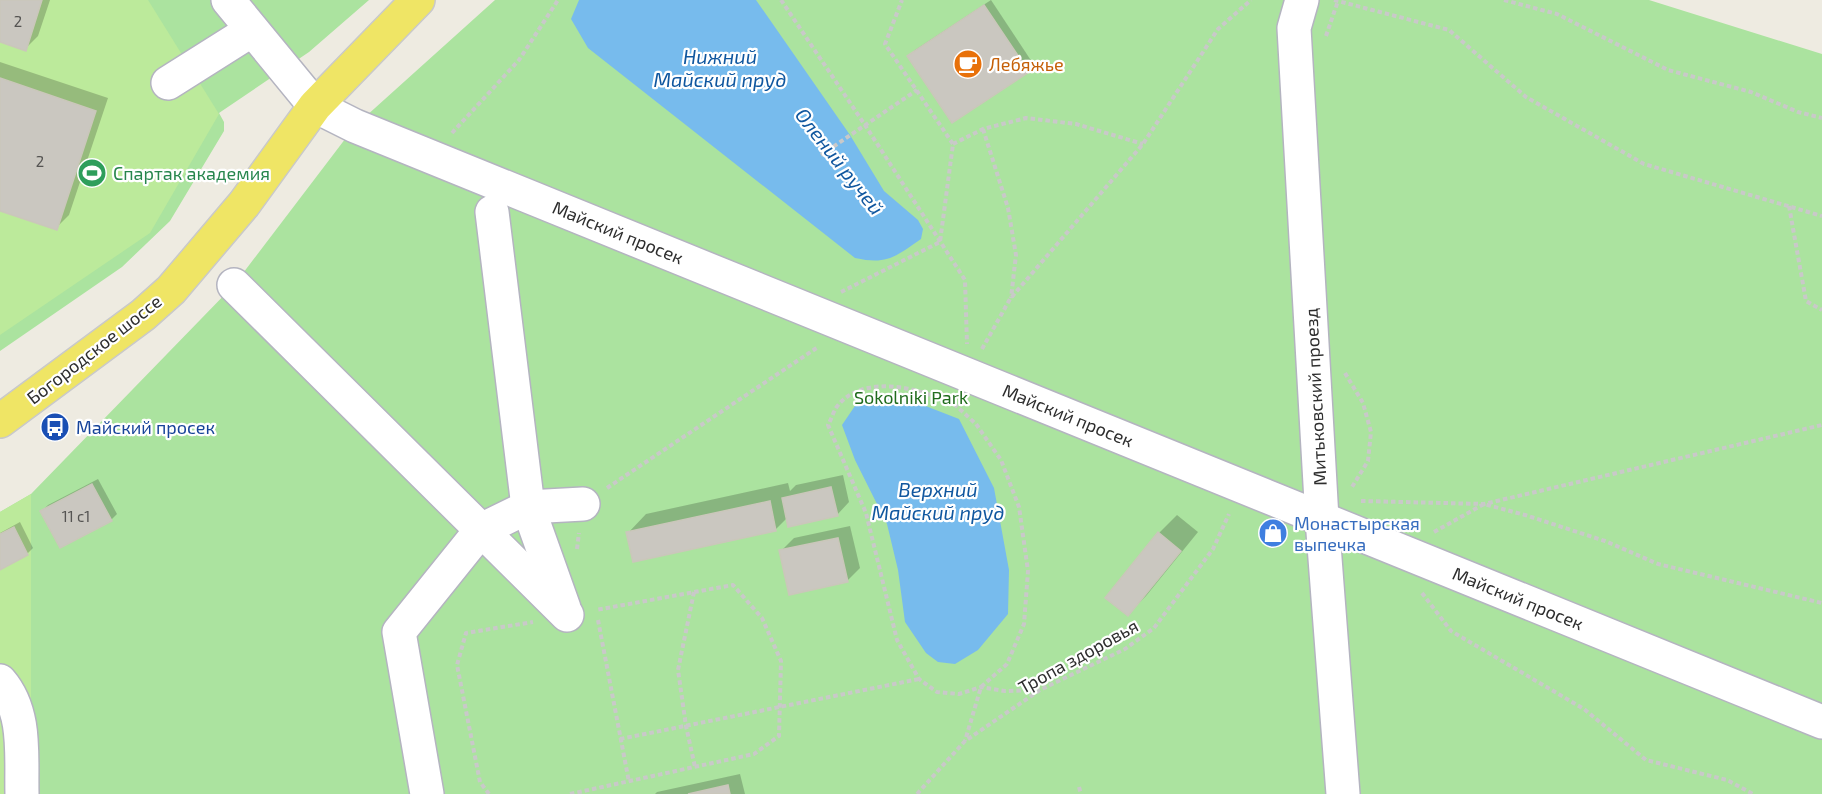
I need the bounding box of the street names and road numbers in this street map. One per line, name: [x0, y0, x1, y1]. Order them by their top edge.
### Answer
street label: Майский просек: [549, 196, 687, 268]
street label: Богородское шоссе: [22, 290, 166, 408]
street label: Митьковский проезд: [1299, 307, 1331, 487]
street label: Майский просек: [999, 379, 1137, 451]
street label: Майский просек: [1449, 562, 1587, 634]
street label: Тропа здоровья: [1014, 614, 1142, 698]

